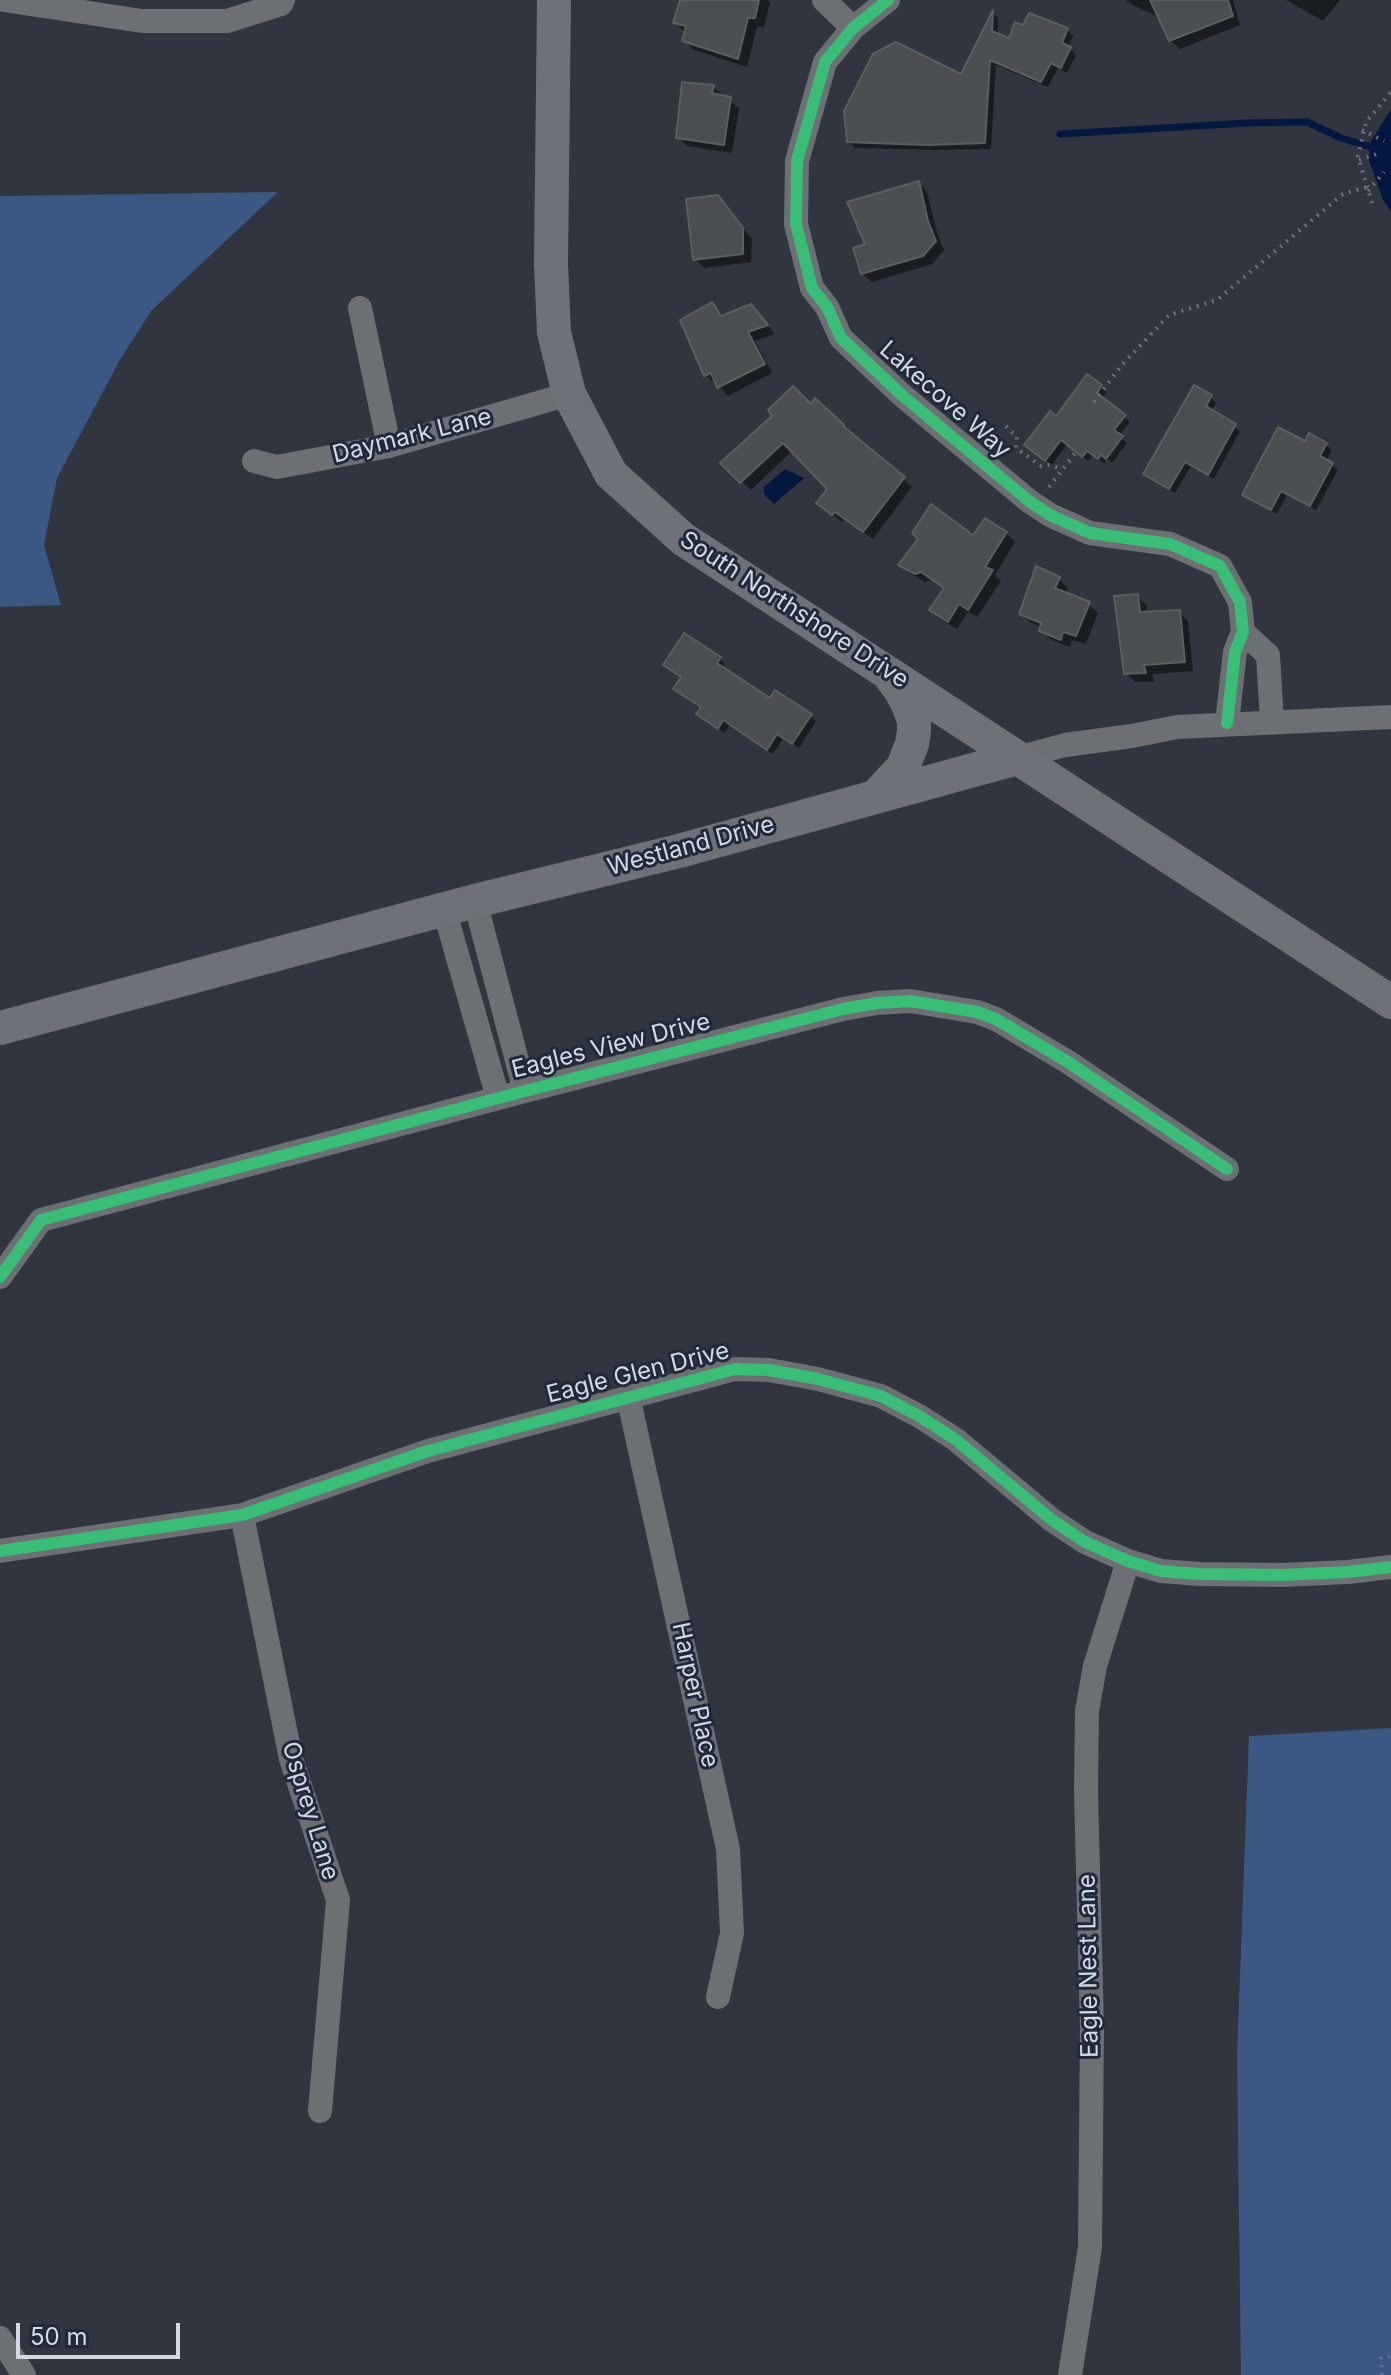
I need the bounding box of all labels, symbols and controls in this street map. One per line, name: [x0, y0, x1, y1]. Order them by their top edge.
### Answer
street label: Lakecove Way: [874, 335, 1016, 465]
street label: Daymark Lane: [329, 402, 495, 470]
street label: South Northshore Drive: [674, 525, 914, 695]
street label: Westland Drive: [604, 810, 778, 882]
street label: Eagles View Drive: [509, 1007, 713, 1085]
street label: Eagle Glen Drive: [544, 1336, 732, 1410]
street label: Harper Place: [666, 1620, 724, 1770]
street label: Osprey Lane: [275, 1738, 345, 1884]
street label: Eagle Nest Lane: [1073, 1874, 1105, 2058]
scale bar: [20, 2307, 184, 2357]
text: 50 m: [30, 2322, 88, 2351]

